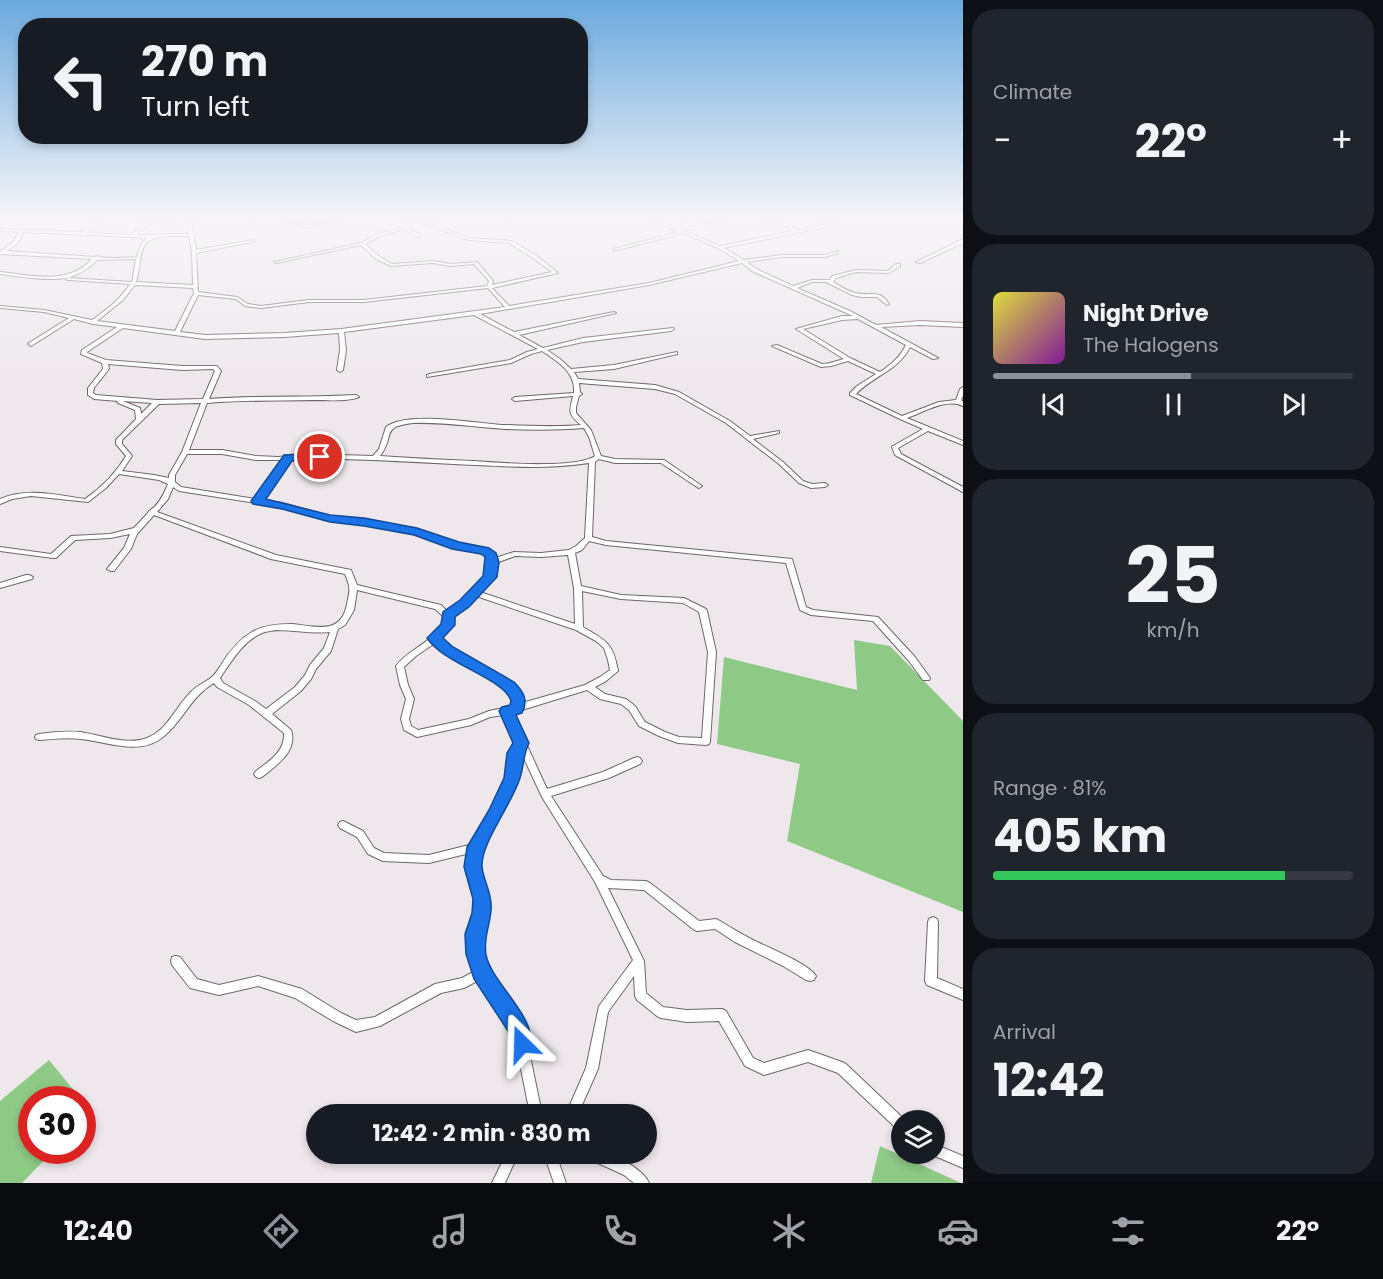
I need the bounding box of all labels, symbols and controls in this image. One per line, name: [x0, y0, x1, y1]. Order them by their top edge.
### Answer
text: 270 m: [141, 32, 268, 91]
icon: left: [42, 42, 120, 120]
text: Climate: [993, 78, 1072, 106]
text: Turn left: [141, 88, 250, 125]
text: 22°: [1135, 110, 1207, 173]
text: −: [993, 117, 1011, 164]
text: +: [1330, 117, 1353, 164]
text: Night Drive: [1083, 298, 1209, 329]
text: The Halogens: [1083, 331, 1219, 359]
icon: previous: [1037, 388, 1070, 421]
icon: pause: [1157, 388, 1190, 421]
icon: next: [1277, 388, 1310, 421]
pin: [294, 431, 345, 482]
icon: arrive: [303, 440, 336, 473]
text: 25: [1125, 521, 1221, 630]
text: km/h: [1146, 616, 1200, 644]
text: Range · 81%: [993, 774, 1107, 802]
text: 405 km: [993, 805, 1167, 868]
position arrow: [490, 1012, 554, 1076]
text: Arrival: [993, 1018, 1056, 1046]
text: 12:42: [993, 1049, 1105, 1112]
speed limit sign: 30: [18, 1086, 96, 1164]
map controls: [891, 1110, 945, 1164]
button: layers: [891, 1110, 945, 1164]
text: 12:42 · 2 min · 830 m: [372, 1118, 591, 1149]
icon: directions: [260, 1210, 302, 1252]
icon: music: [429, 1210, 471, 1252]
icon: phone: [599, 1210, 641, 1252]
icon: climate: [768, 1210, 810, 1252]
icon: car: [937, 1210, 979, 1252]
icon: filters: [1107, 1210, 1149, 1252]
text: 12:40: [64, 1212, 133, 1249]
text: 22°: [1276, 1212, 1319, 1249]

